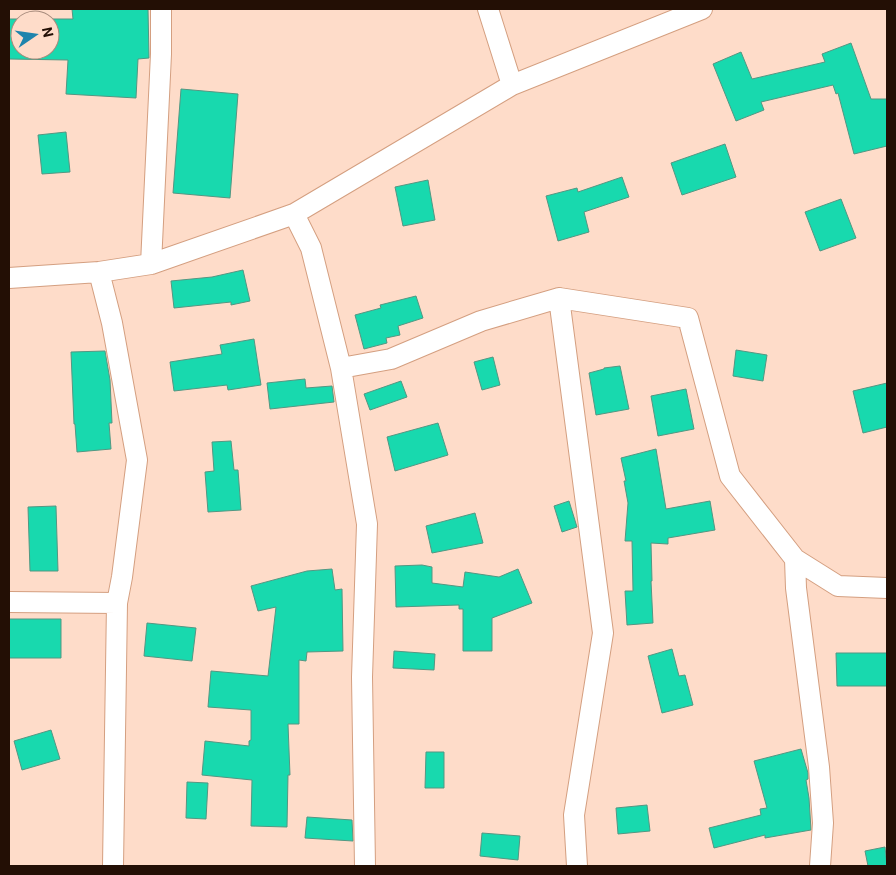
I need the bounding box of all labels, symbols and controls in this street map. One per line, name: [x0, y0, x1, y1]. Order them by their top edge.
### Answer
north arrow: [10, 10, 60, 60]
text: N: [39, 25, 57, 39]

